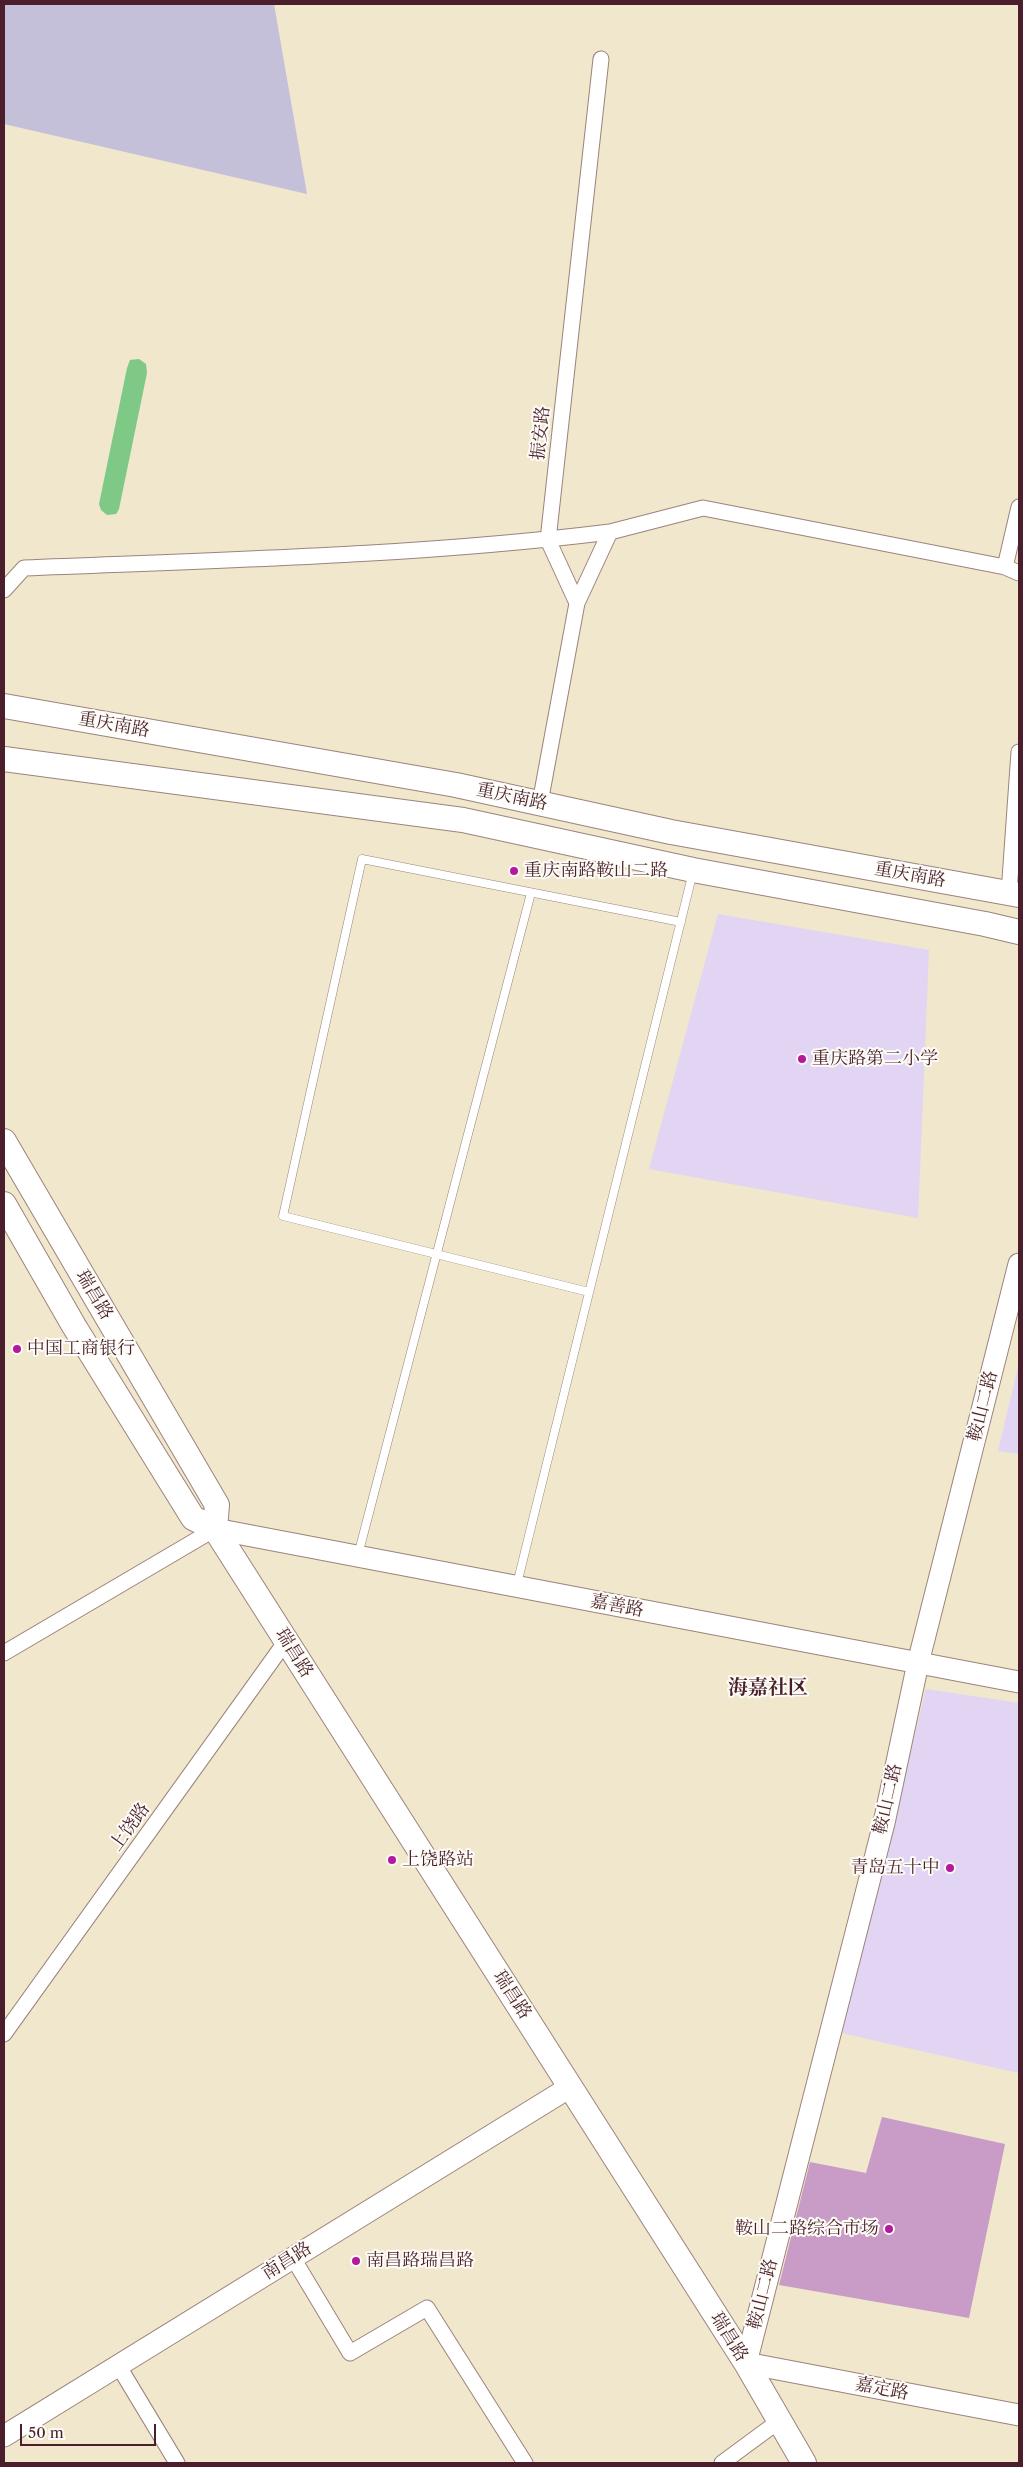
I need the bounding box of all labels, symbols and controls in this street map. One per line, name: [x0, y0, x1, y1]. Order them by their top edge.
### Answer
street label: 振安路: [527, 405, 555, 461]
street label: 重庆南路: [77, 708, 151, 742]
street label: 重庆南路: [475, 779, 549, 815]
street label: 重庆南路: [873, 858, 947, 892]
place label: 重庆南路鞍山二路: [524, 860, 668, 882]
marker: 重庆南路鞍山二路: [508, 865, 520, 877]
place label: 重庆路第二小学: [812, 1048, 938, 1070]
marker: 重庆路第二小学: [796, 1053, 808, 1065]
street label: 瑞昌路: [71, 1266, 117, 1324]
place label: 中国工商银行: [27, 1338, 135, 1360]
marker: 中国工商银行: [11, 1343, 23, 1355]
street label: 鞍山二路: [964, 1368, 1002, 1444]
street label: 嘉善路: [588, 1590, 646, 1622]
street label: 瑞昌路: [271, 1624, 317, 1682]
district label: 海嘉社区: [728, 1676, 808, 1700]
street label: 鞍山二路: [869, 1761, 907, 1837]
street label: 上饶路: [105, 1799, 155, 1855]
place label: 上饶路站: [402, 1849, 474, 1871]
marker: 上饶路站: [386, 1854, 398, 1866]
place label: 青岛五十中: [850, 1857, 940, 1879]
marker: 青岛五十中: [944, 1862, 956, 1874]
street label: 瑞昌路: [488, 1966, 536, 2024]
place label: 鞍山二路综合市场: [735, 2218, 879, 2240]
marker: 鞍山二路综合市场: [883, 2223, 895, 2235]
street label: 南昌路: [258, 2238, 316, 2284]
place label: 南昌路瑞昌路: [366, 2250, 474, 2272]
marker: 南昌路瑞昌路: [350, 2255, 362, 2267]
street label: 鞍山二路: [744, 2256, 782, 2332]
street label: 瑞昌路: [706, 2308, 752, 2366]
street label: 嘉定路: [853, 2373, 911, 2405]
scale bar: [22, 2414, 159, 2446]
text: 50 m: [28, 2423, 64, 2442]

